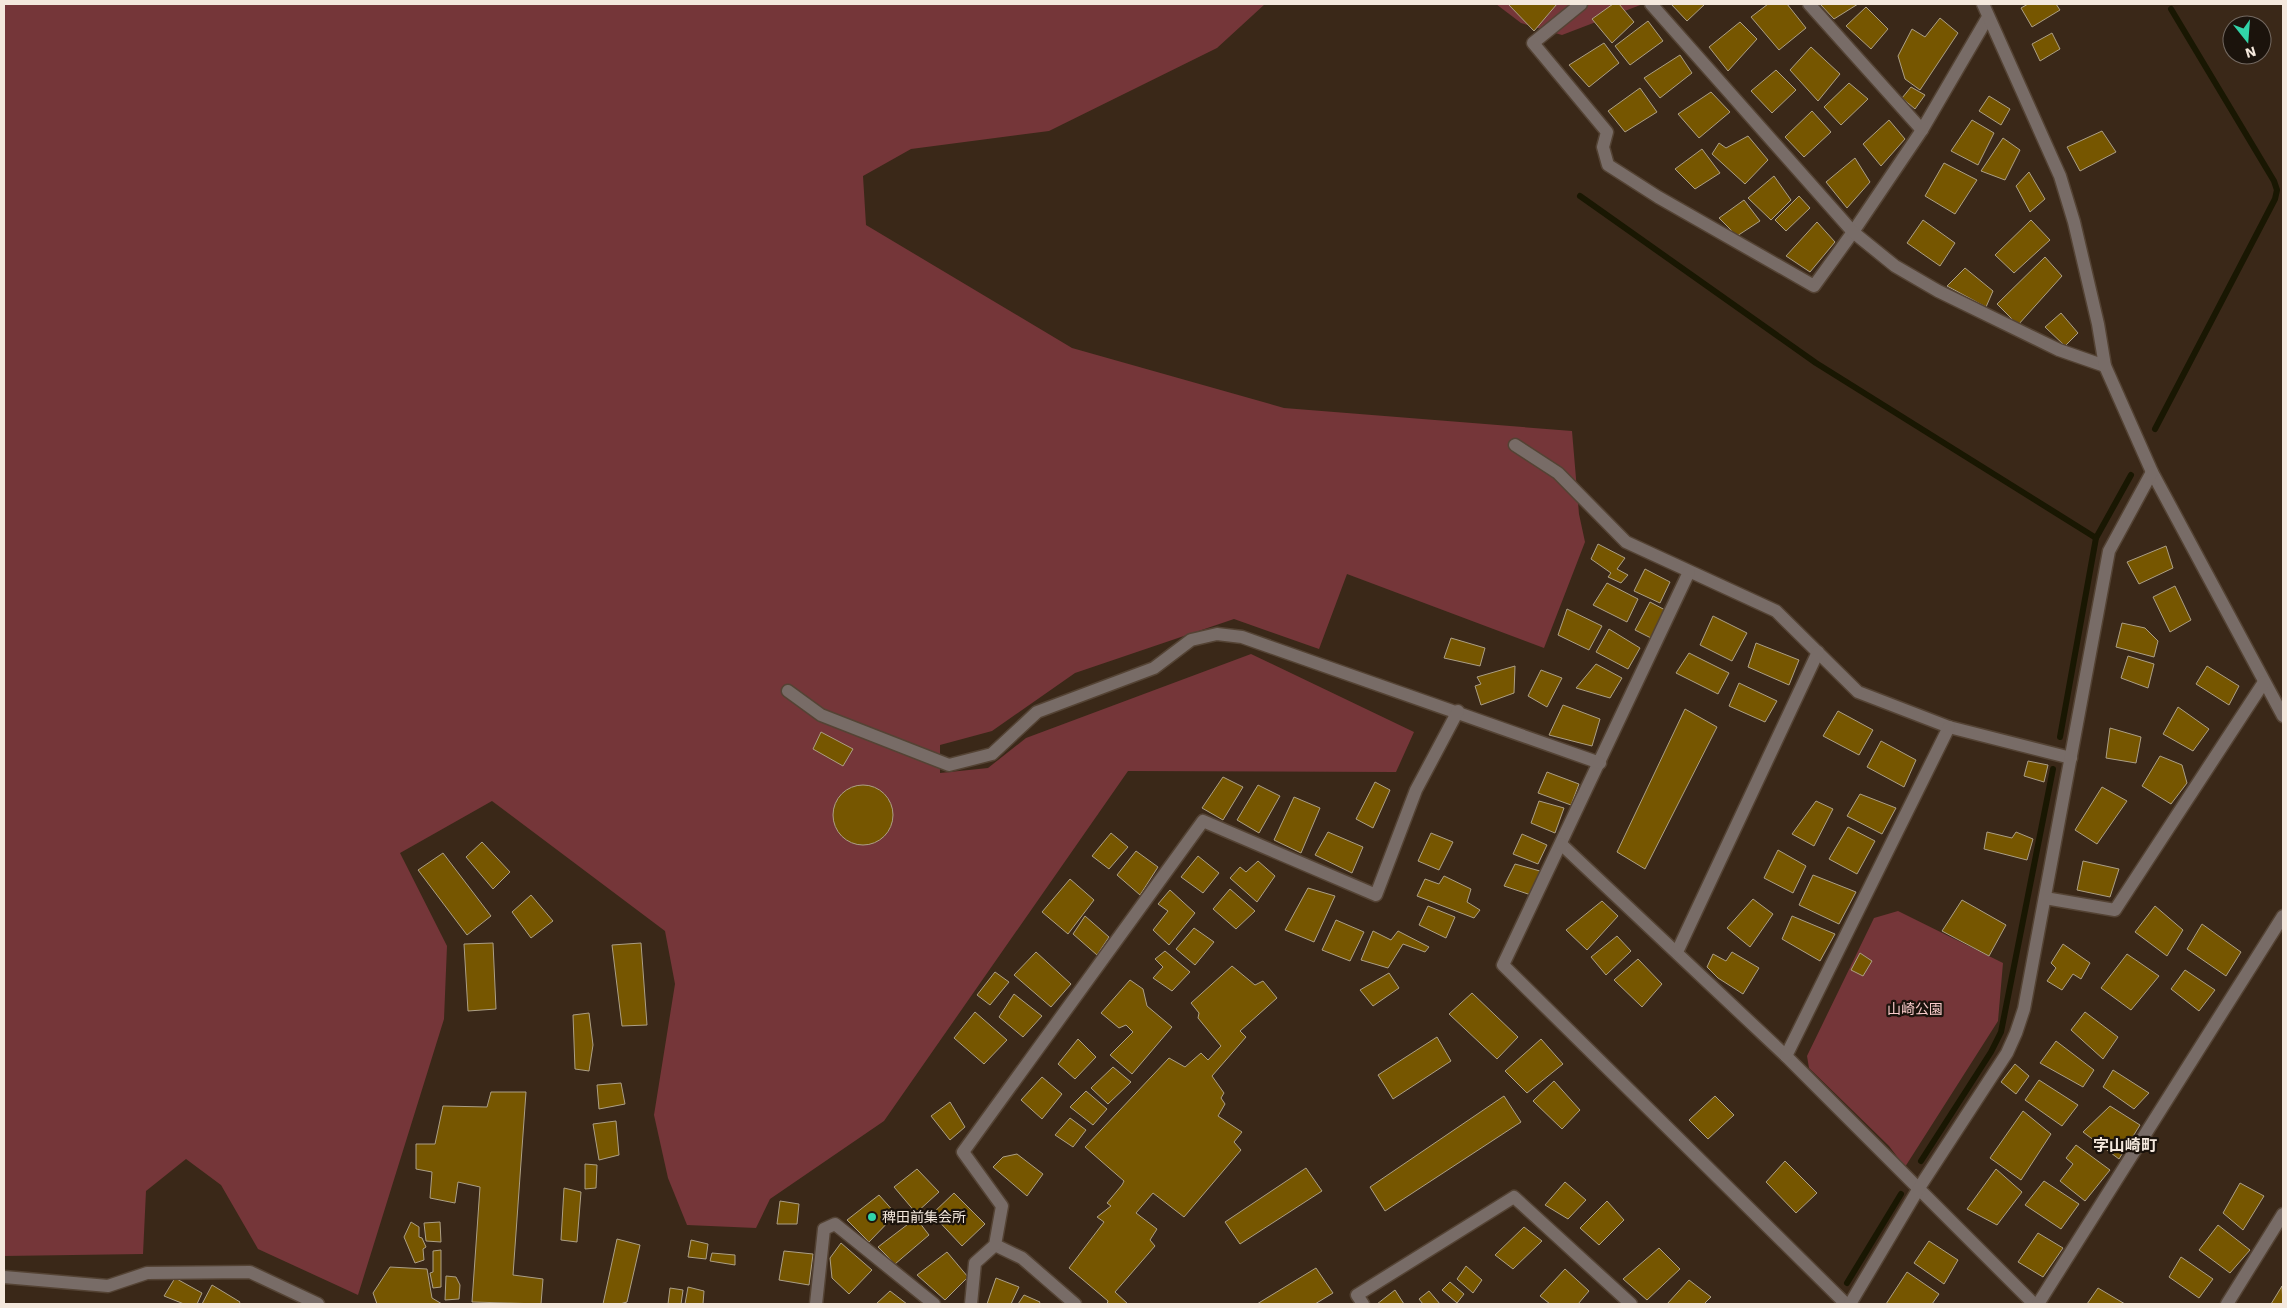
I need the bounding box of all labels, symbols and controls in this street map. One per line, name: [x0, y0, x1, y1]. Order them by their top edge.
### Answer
north arrow: [2222, 15, 2272, 65]
text: N: [2244, 43, 2258, 62]
park label: 山崎公園: [1887, 1001, 1943, 1017]
district label: 字山崎町: [2093, 1136, 2157, 1155]
place label: 稗田前集会所: [882, 1209, 966, 1225]
marker: 稗田前集会所: [866, 1211, 878, 1223]

